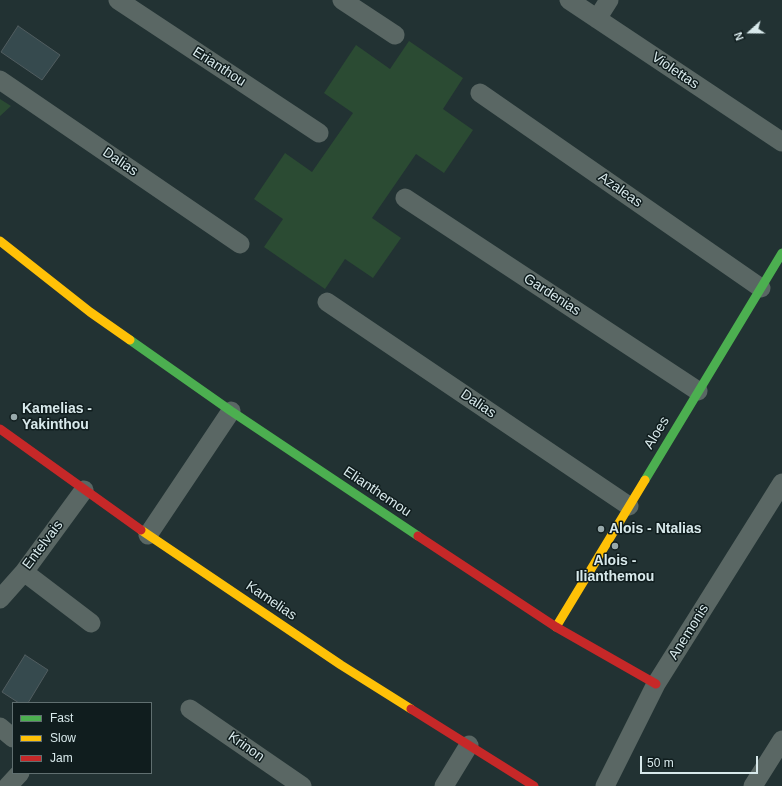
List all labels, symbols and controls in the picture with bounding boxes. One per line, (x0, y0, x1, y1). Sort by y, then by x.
north arrow (730, 12, 770, 52)
text: N (732, 30, 746, 42)
street label: Erianthou (189, 44, 249, 90)
street label: Violettas (648, 49, 702, 93)
street label: Dalias (99, 144, 141, 180)
street label: Azaleas (595, 169, 645, 211)
street label: Gardenias (520, 270, 584, 320)
street label: Dalias (457, 386, 499, 422)
place label: Kamelias - Yakinthou (22, 401, 92, 434)
marker: Kamelias - Yakinthou (9, 412, 19, 422)
street label: Aloes (641, 414, 673, 452)
street label: Elianthemou (340, 463, 414, 521)
street label: Entelvais (19, 517, 67, 573)
place label: Alois - Ntalias (609, 521, 702, 537)
marker: Alois - Ntalias (596, 524, 606, 534)
marker: Alois - Ilianthemou (610, 541, 620, 551)
place label: Alois - Ilianthemou (576, 553, 654, 586)
street label: Kamelias (242, 578, 300, 624)
street label: Anemonis (665, 601, 713, 663)
legend (12, 702, 152, 774)
text: Fast (50, 711, 73, 725)
street label: Krinon (225, 729, 267, 765)
text: Slow (50, 731, 76, 745)
scale bar (642, 748, 760, 774)
text: Jam (50, 751, 73, 765)
text: 50 m (647, 756, 674, 770)

